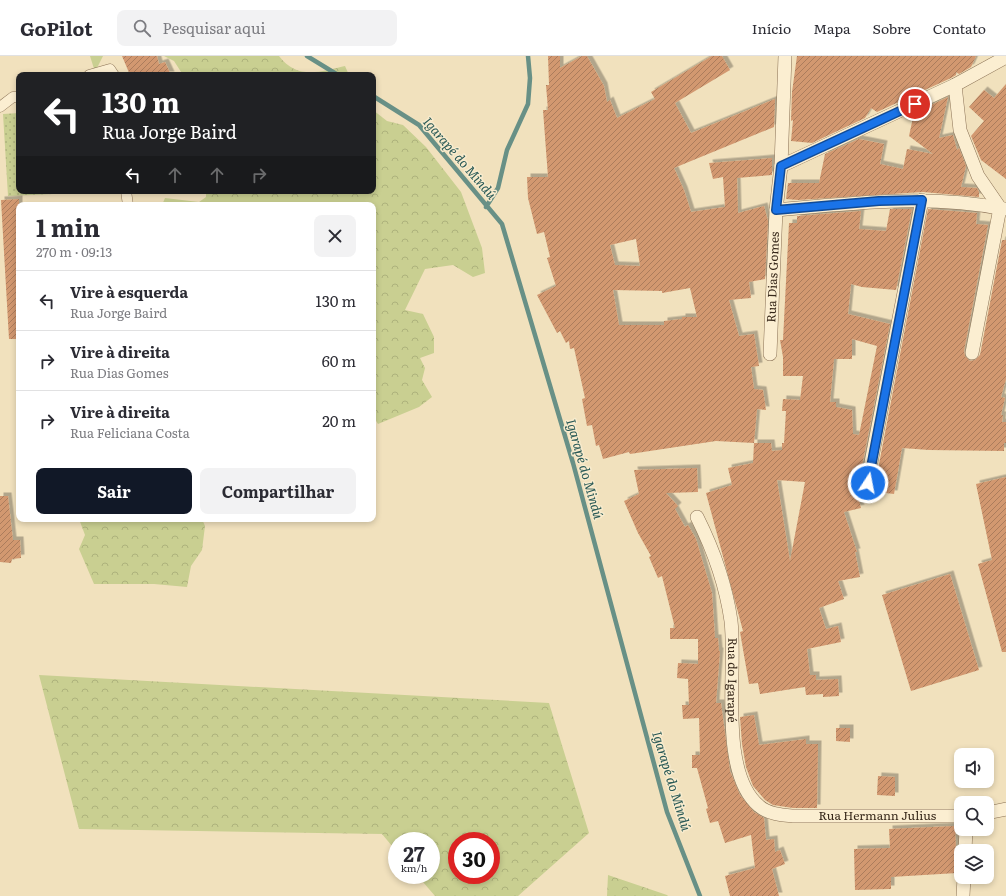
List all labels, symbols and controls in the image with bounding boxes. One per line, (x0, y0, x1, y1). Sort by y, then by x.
search box (117, 10, 397, 46)
text: GoPilot (20, 14, 93, 42)
text: Pesquisar aqui (163, 16, 265, 39)
icon: search (131, 17, 153, 39)
text: Início (752, 18, 791, 38)
text: Mapa (813, 18, 851, 38)
text: Sobre (873, 18, 911, 38)
text: Contato (933, 18, 986, 38)
text: 130 m (102, 80, 180, 122)
pin (898, 87, 932, 121)
icon: left (36, 88, 88, 140)
icon: arrive (904, 93, 926, 115)
water label: Igarapé do Mindú (419, 112, 502, 203)
text: Rua Jorge Baird (102, 118, 237, 145)
icon: left (122, 164, 144, 186)
icon: ahead (164, 164, 186, 186)
icon: ahead (206, 164, 228, 186)
icon: right (248, 164, 270, 186)
text: 1 min (36, 209, 100, 244)
button: close (314, 215, 356, 257)
street label: Rua Dias Gomes (761, 231, 783, 323)
text: 270 m · 09:13 (36, 242, 112, 261)
text: Vire à esquerda (70, 280, 188, 303)
text: 130 m (316, 289, 356, 312)
icon: left (36, 290, 58, 312)
text: Rua Jorge Baird (70, 303, 167, 322)
text: Vire à direita (70, 340, 170, 363)
text: 60 m (322, 349, 356, 372)
icon: right (36, 350, 58, 372)
text: Rua Dias Gomes (70, 363, 169, 382)
text: Vire à direita (70, 400, 170, 423)
text: 20 m (322, 409, 356, 432)
icon: right (36, 410, 58, 432)
water label: Igarapé do Mindú (562, 417, 609, 521)
text: Rua Feliciana Costa (70, 423, 190, 442)
position arrow (847, 462, 889, 504)
button: Sair (36, 468, 192, 514)
button: Compartilhar (200, 468, 356, 514)
street label: Rua do Igarapé (724, 637, 742, 723)
water label: Igarapé do Mindú (648, 729, 697, 833)
map controls (954, 748, 994, 884)
button: sound (954, 748, 994, 788)
button: search (954, 796, 994, 836)
street label: Rua Hermann Julius (819, 806, 937, 824)
speed limit sign: 30 (448, 832, 500, 884)
text: 27 (403, 838, 425, 868)
button: layers (954, 844, 994, 884)
text: km/h (401, 860, 427, 875)

